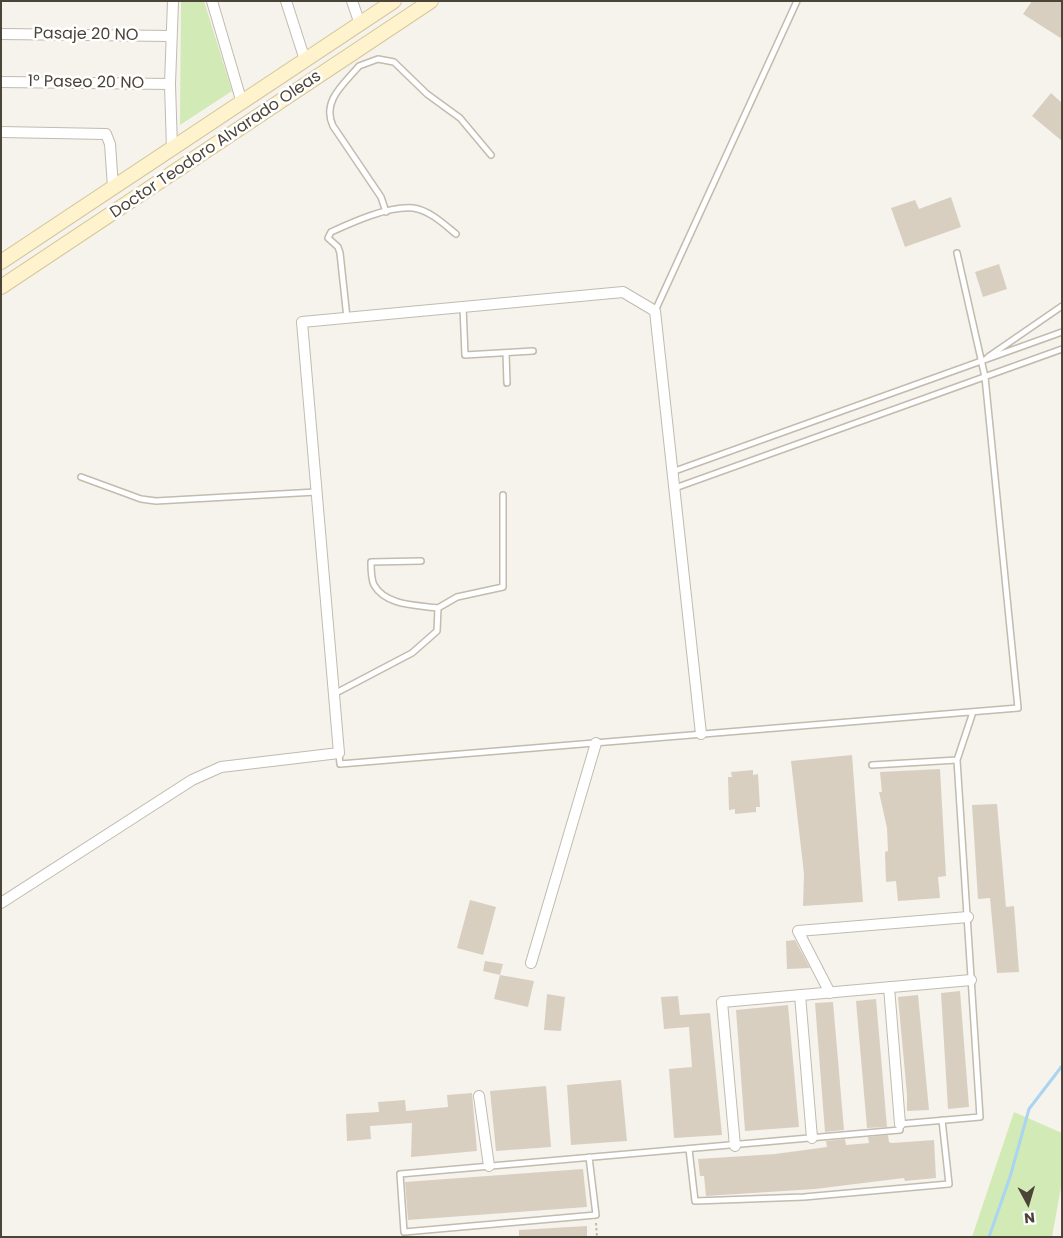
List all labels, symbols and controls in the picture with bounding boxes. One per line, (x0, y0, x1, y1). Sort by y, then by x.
street label: Pasaje 20 NO (33, 24, 139, 46)
street label: Doctor Teodoro Alvarado Oleas (107, 67, 325, 223)
street label: 1° Paseo 20 NO (28, 72, 144, 94)
north arrow (1003, 1178, 1053, 1228)
text: N (1023, 1207, 1036, 1228)

